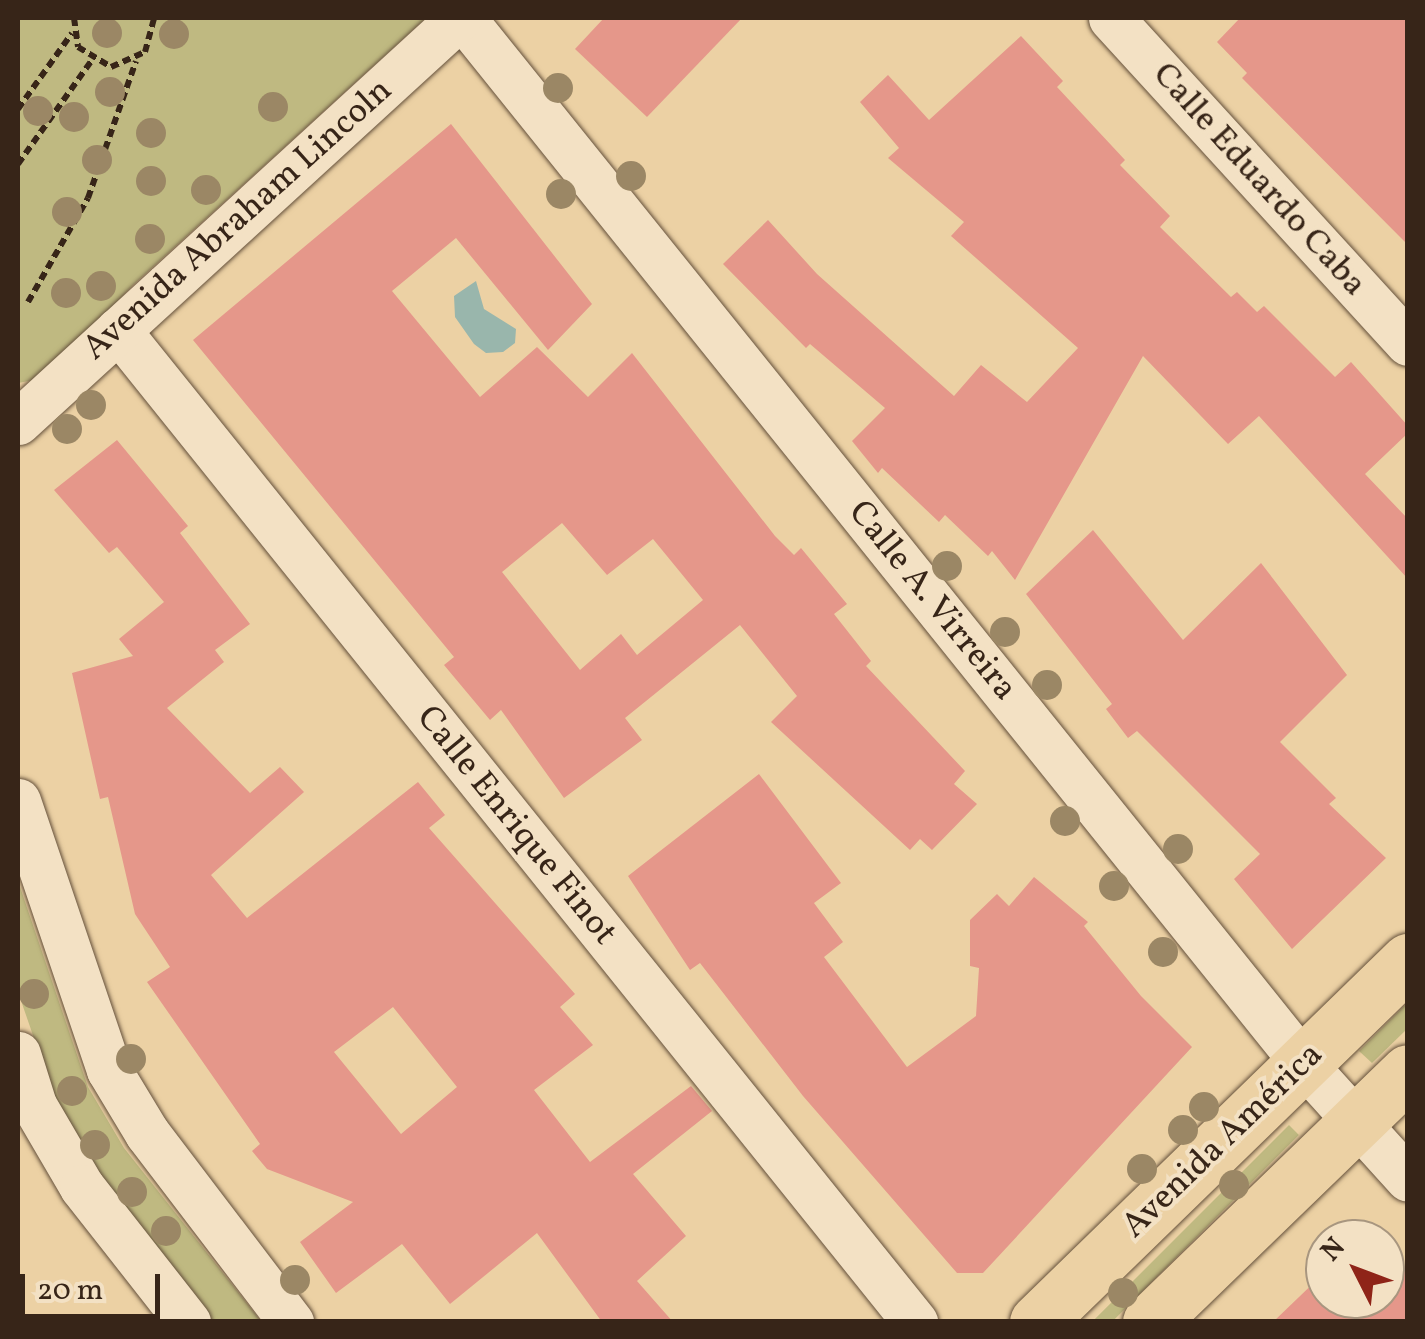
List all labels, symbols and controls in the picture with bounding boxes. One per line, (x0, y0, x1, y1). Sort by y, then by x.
street label: Calle Eduardo Caba (1143, 55, 1375, 305)
street label: Avenida Abraham Lincoln (75, 70, 401, 370)
street label: Calle A. Virreira (838, 492, 1026, 710)
street label: Calle Enrique Finot (407, 698, 625, 954)
street label: Avenida América (1114, 1034, 1332, 1248)
north arrow (1305, 1219, 1405, 1319)
text: N (1313, 1229, 1355, 1271)
scale bar (25, 1254, 165, 1316)
text: 20 m (37, 1270, 103, 1312)

